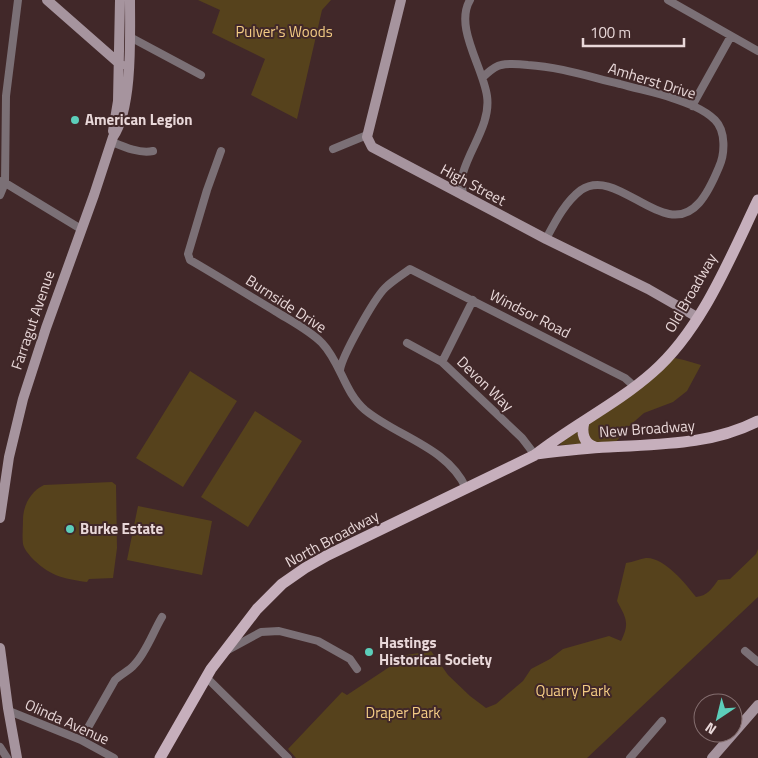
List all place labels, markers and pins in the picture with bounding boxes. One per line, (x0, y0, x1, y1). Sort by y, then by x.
place label: American Legion (85, 108, 193, 131)
marker: American Legion (69, 114, 81, 126)
place label: Burke Estate (80, 517, 164, 540)
marker: Burke Estate (64, 523, 76, 535)
place label: Hastings Historical Society (379, 631, 493, 671)
marker: Hastings Historical Society (363, 646, 375, 658)

